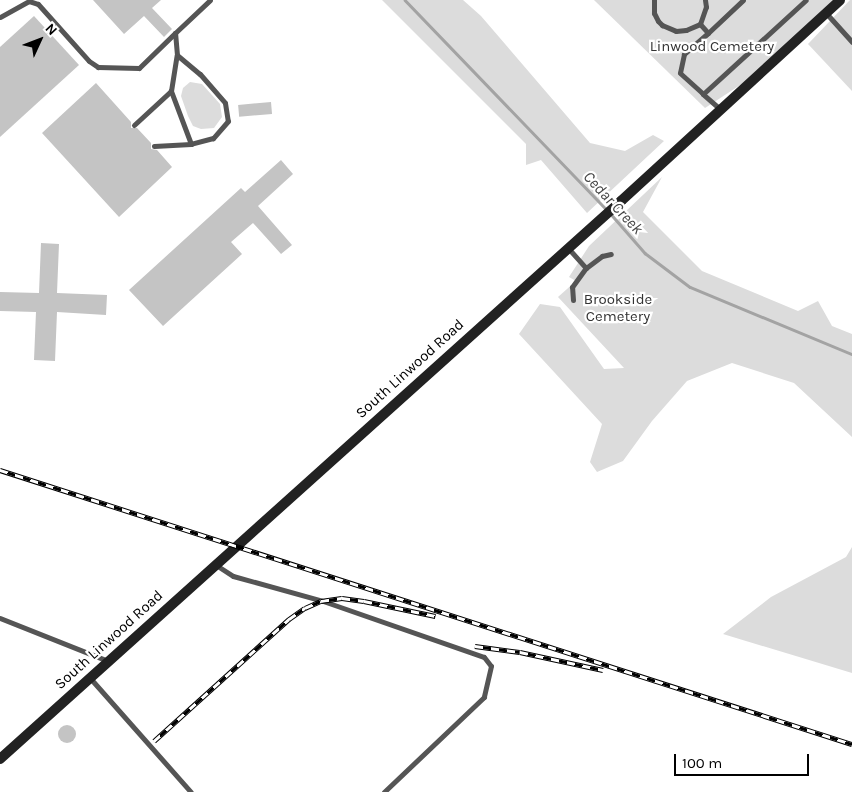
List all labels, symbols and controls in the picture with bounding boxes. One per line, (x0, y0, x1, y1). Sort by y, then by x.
north arrow (15, 15, 65, 65)
text: N (42, 20, 61, 39)
park label: Linwood Cemetery (650, 38, 774, 56)
water label: Cedar Creek (579, 168, 647, 238)
park label: Brookside Cemetery (584, 290, 652, 325)
street label: South Linwood Road (352, 316, 468, 422)
street label: South Linwood Road (51, 587, 167, 693)
scale bar (677, 744, 812, 776)
text: 100 m (682, 754, 722, 772)

